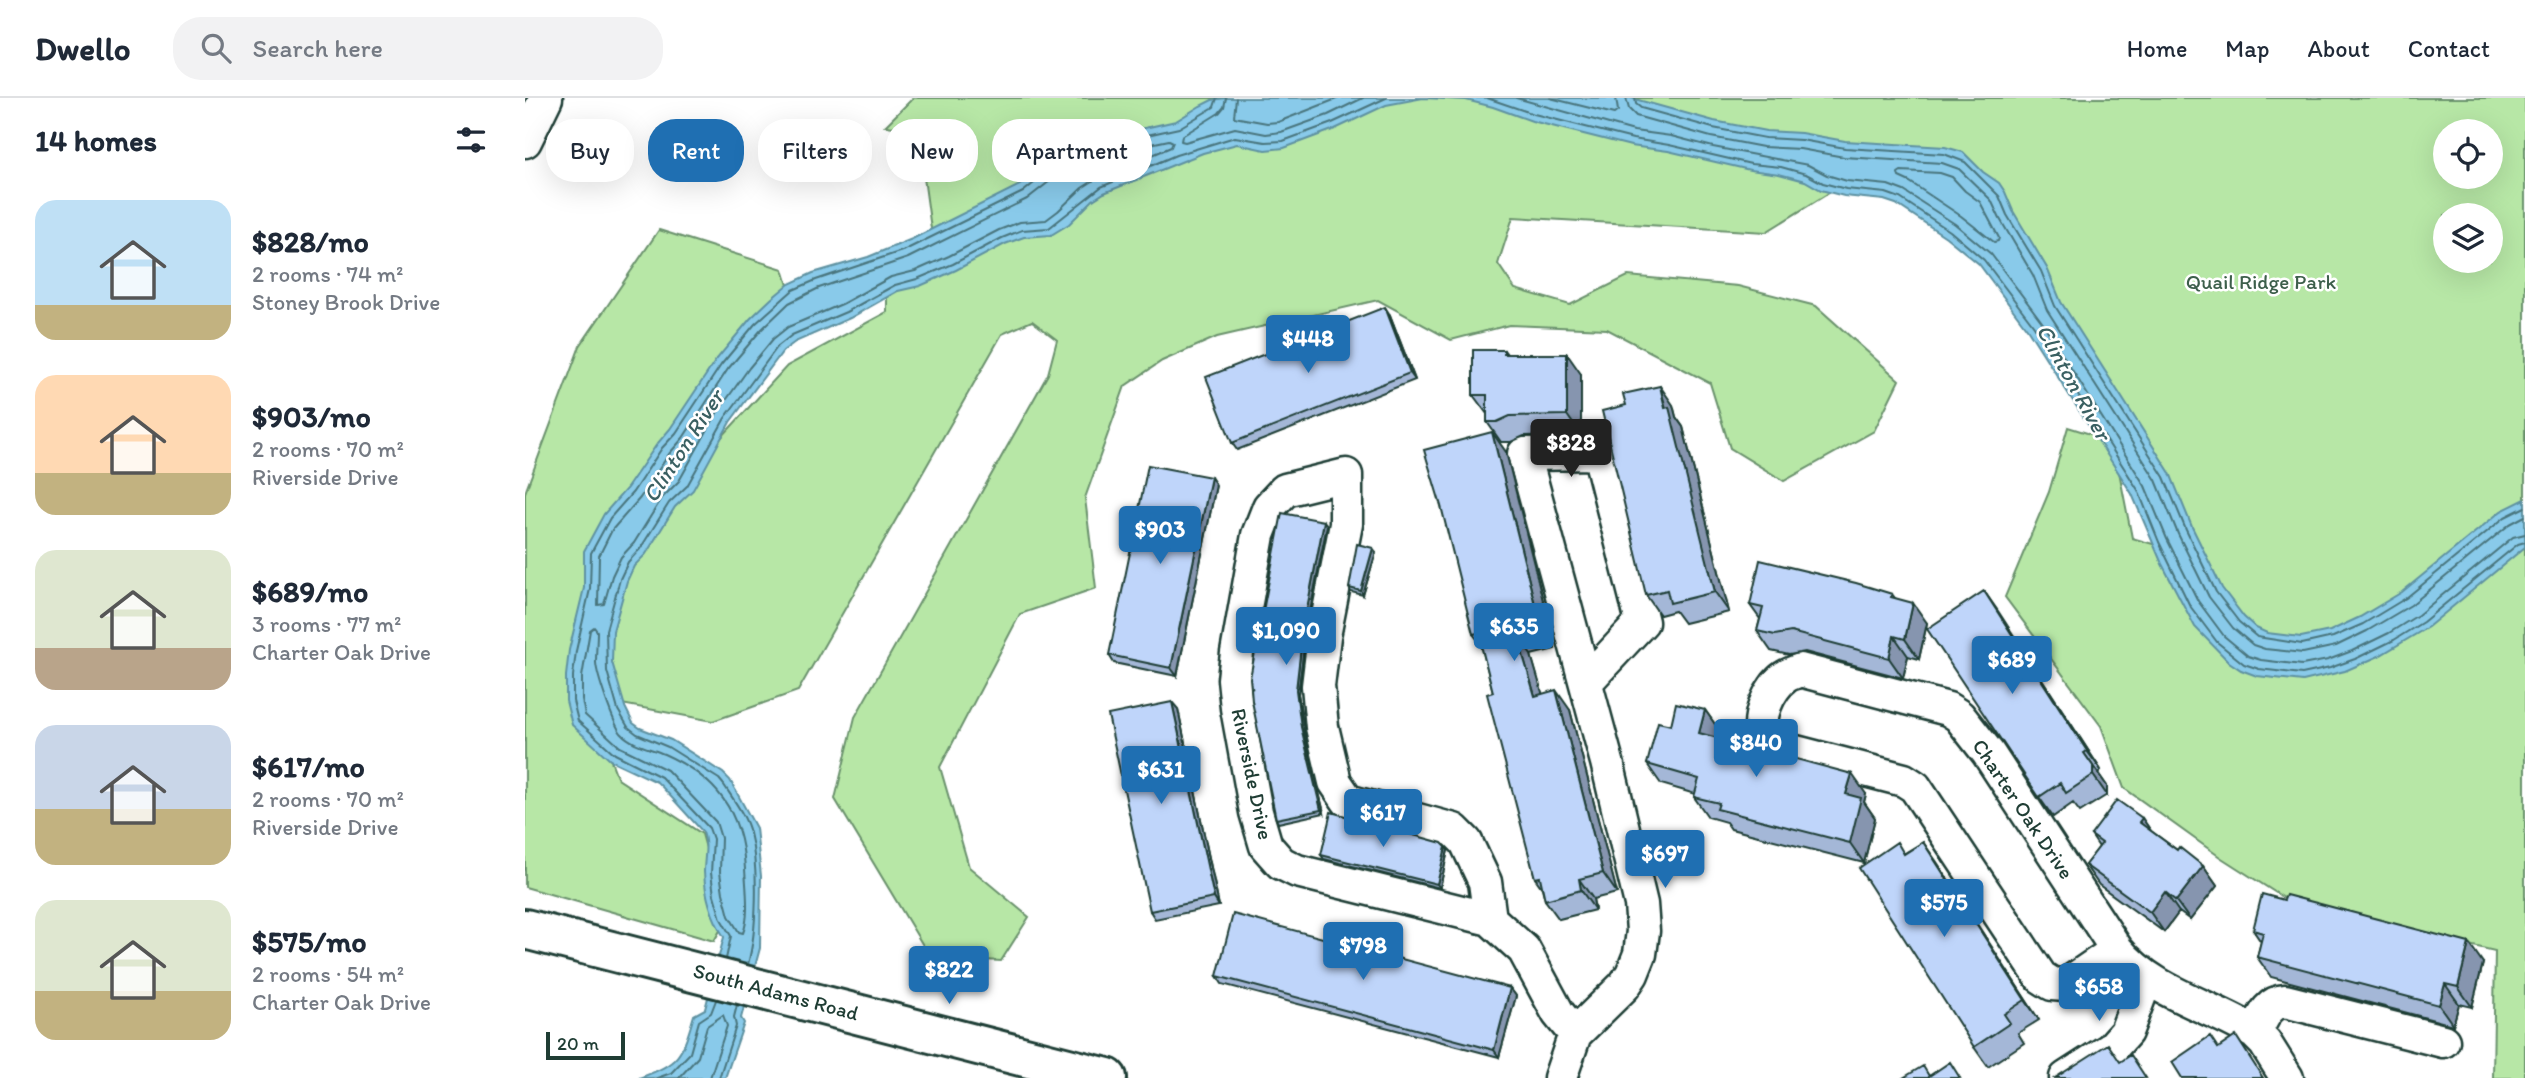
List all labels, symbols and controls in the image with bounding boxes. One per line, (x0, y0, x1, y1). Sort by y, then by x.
search box (173, 17, 663, 80)
text: Dwello (35, 29, 131, 68)
icon: search (197, 29, 235, 67)
text: Search here (253, 32, 383, 64)
text: Home (2127, 34, 2187, 63)
text: Map (2225, 34, 2269, 63)
text: About (2307, 34, 2370, 63)
text: Contact (2408, 34, 2490, 63)
chip: Buy (546, 119, 634, 182)
chip: Rent (648, 119, 744, 182)
chip: Filters (758, 119, 872, 182)
chip: New (886, 119, 978, 182)
chip: Apartment (992, 119, 1152, 182)
map controls (2433, 119, 2503, 273)
button: locate (2433, 119, 2503, 189)
icon: filters (452, 121, 490, 159)
text: 14 homes (35, 122, 157, 159)
button: layers (2433, 203, 2503, 273)
text: $828/mo (252, 223, 369, 260)
icon: home (91, 228, 175, 312)
text: 2 rooms · 74 m² (252, 260, 404, 288)
park label: Quail Ridge Park (2186, 269, 2337, 294)
text: Stoney Brook Drive (252, 288, 440, 316)
pin: $448 (1267, 316, 1349, 375)
water label: Clinton River (2031, 319, 2119, 447)
text: $448 (1282, 324, 1334, 352)
water label: Clinton River (636, 382, 731, 507)
text: $903/mo (252, 398, 371, 435)
icon: home (91, 403, 175, 487)
pin: $828 (1530, 420, 1612, 479)
text: $828 (1547, 428, 1595, 456)
text: 2 rooms · 70 m² (252, 435, 404, 463)
text: Riverside Drive (252, 463, 398, 491)
pin: $903 (1119, 506, 1201, 566)
text: $903 (1135, 515, 1185, 543)
text: $689/mo (252, 573, 368, 610)
icon: home (91, 578, 175, 662)
pin: $635 (1473, 603, 1555, 663)
pin: $1,090 (1229, 608, 1343, 667)
text: 3 rooms · 77 m² (252, 610, 402, 638)
text: $635 (1490, 612, 1538, 640)
text: $1,090 (1252, 616, 1320, 644)
pin: $689 (1971, 636, 2053, 696)
text: Charter Oak Drive (252, 638, 431, 666)
text: $689 (1988, 645, 2036, 673)
street label: Riverside Drive (1226, 706, 1279, 842)
pin: $840 (1715, 720, 1797, 779)
text: $840 (1730, 728, 1782, 756)
street label: Charter Oak Drive (1967, 734, 2079, 883)
pin: $631 (1120, 746, 1202, 806)
text: $617/mo (252, 748, 365, 785)
icon: home (91, 753, 175, 837)
text: $631 (1137, 755, 1185, 783)
text: 2 rooms · 70 m² (252, 785, 404, 813)
pin: $617 (1342, 790, 1424, 849)
text: $617 (1360, 798, 1406, 826)
text: Riverside Drive (252, 813, 398, 841)
pin: $697 (1624, 830, 1706, 890)
text: $697 (1641, 839, 1689, 867)
pin: $575 (1903, 880, 1985, 939)
text: $575 (1920, 888, 1968, 916)
pin: $798 (1322, 922, 1404, 982)
text: $575/mo (252, 923, 367, 960)
icon: home (91, 928, 175, 1012)
text: $798 (1339, 931, 1387, 959)
pin: $822 (908, 946, 990, 1006)
text: $822 (925, 955, 973, 983)
street label: South Adams Road (691, 957, 862, 1026)
text: 2 rooms · 54 m² (252, 960, 404, 988)
pin: $658 (2058, 964, 2140, 1023)
text: $658 (2075, 972, 2123, 1000)
text: Charter Oak Drive (252, 988, 431, 1016)
scale bar (546, 1029, 625, 1061)
text: 20 m (557, 1032, 599, 1055)

